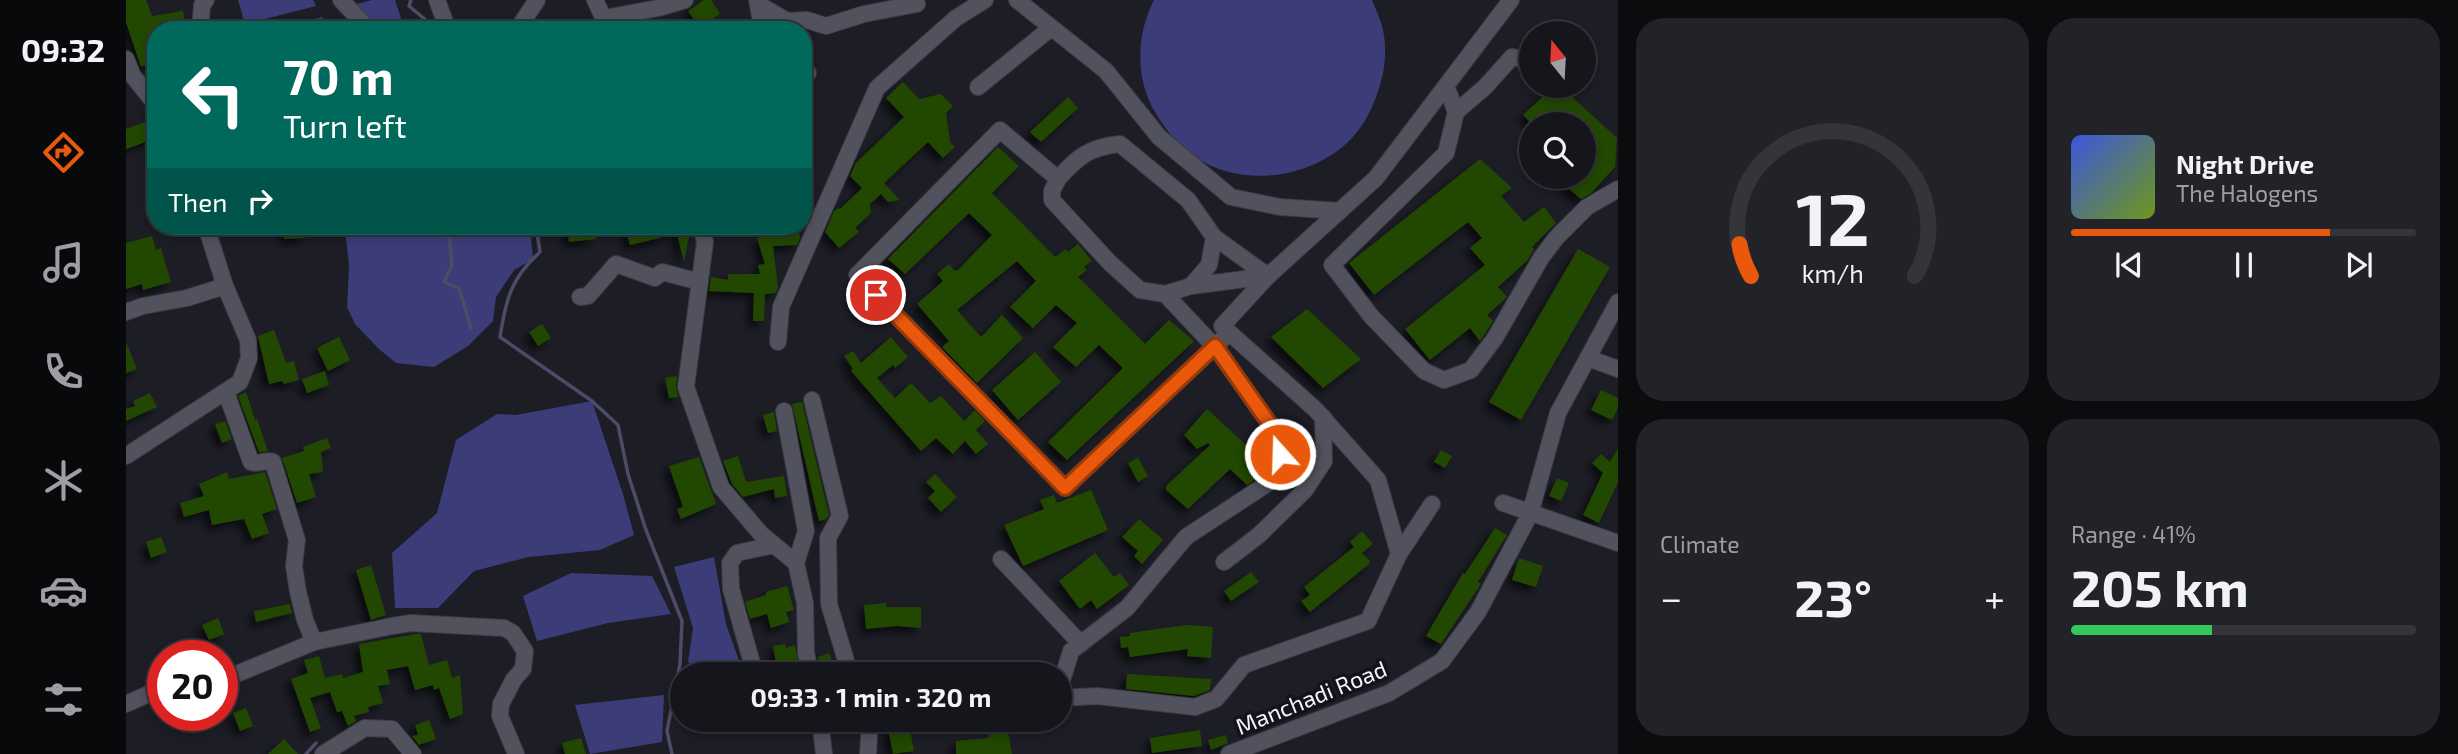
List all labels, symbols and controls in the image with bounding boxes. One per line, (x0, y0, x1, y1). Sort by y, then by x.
north arrow (1519, 21, 1596, 98)
map controls (1519, 21, 1596, 189)
text: 09:32 (21, 30, 105, 68)
text: 70 m (283, 46, 394, 105)
icon: left (168, 49, 259, 140)
text: Turn left (283, 106, 407, 144)
button: search (1519, 112, 1596, 189)
icon: directions (39, 128, 88, 177)
text: Night Drive (2176, 148, 2314, 179)
text: 12 (1796, 173, 1869, 261)
text: The Halogens (2176, 179, 2318, 207)
icon: right (241, 182, 279, 220)
text: Then (168, 186, 227, 217)
icon: music (39, 238, 88, 287)
icon: previous (2110, 246, 2148, 284)
icon: pause (2225, 246, 2263, 284)
icon: next (2340, 246, 2378, 284)
text: km/h (1801, 258, 1864, 288)
pin (846, 265, 906, 325)
icon: arrive (857, 276, 895, 314)
icon: phone (39, 347, 88, 396)
position arrow (1243, 417, 1317, 491)
icon: climate (39, 456, 88, 505)
text: Range · 41% (2071, 520, 2196, 548)
text: Climate (1660, 530, 1740, 558)
text: 205 km (2071, 555, 2249, 617)
text: 23° (1794, 565, 1872, 627)
icon: car (39, 566, 88, 615)
text: − (1660, 574, 1682, 620)
text: + (1984, 574, 2005, 620)
speed limit sign: 20 (147, 640, 238, 731)
street label: Manchadi Road (1231, 654, 1391, 740)
icon: filters (39, 675, 88, 724)
text: 09:33 · 1 min · 320 m (751, 681, 991, 712)

